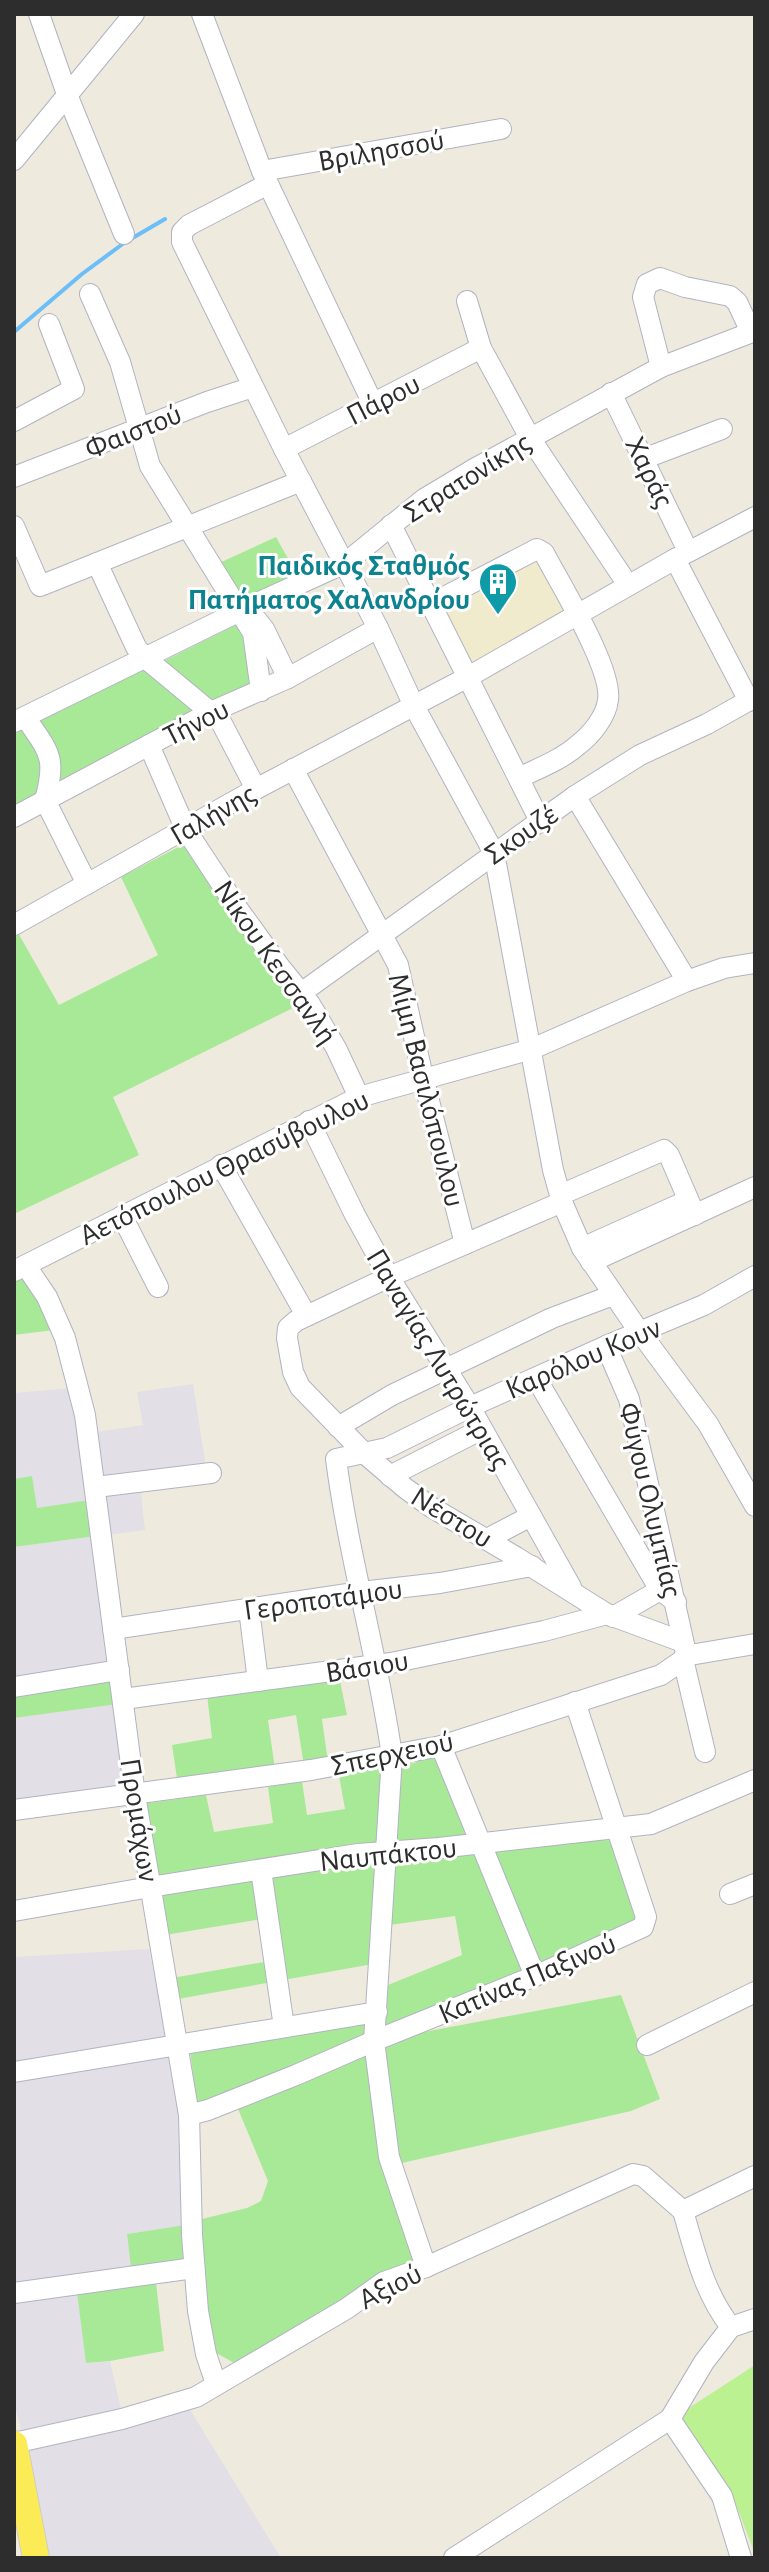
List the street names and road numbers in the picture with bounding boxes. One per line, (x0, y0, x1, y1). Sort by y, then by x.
street label: Βριλησσού (316, 125, 447, 177)
street label: Πάρου (342, 369, 425, 431)
street label: Φαιστού (81, 399, 186, 465)
street label: Στρατονίκης (399, 427, 536, 529)
street label: Χαράς (619, 432, 679, 513)
street label: Τήνου (159, 694, 234, 752)
street label: Γαλήνης (166, 779, 261, 851)
street label: Σκουζέ (479, 799, 564, 871)
street label: Νίκου Κεσσανλή (208, 875, 343, 1050)
street label: Μίμη Βασιλόπουλου (383, 970, 470, 1210)
street label: Αετόπουλου Θρασύβουλου (75, 1085, 374, 1251)
street label: Παναγίας Λυτρώτριας (360, 1244, 516, 1475)
street label: Καρόλου Κουν (501, 1313, 666, 1405)
street label: Φύγου Ολυμπίας (613, 1400, 687, 1601)
street label: Νέστου (406, 1481, 497, 1554)
street label: Γεροποτάμου (242, 1574, 404, 1626)
street label: Βάσιου (323, 1646, 411, 1688)
street label: Σπερχειού (328, 1726, 456, 1782)
street label: Προμάχων (114, 1756, 164, 1884)
street label: Ναυπάκτου (318, 1833, 458, 1877)
street label: Κατίνας Παξινού (434, 1928, 620, 2030)
street label: Αξιού (354, 2258, 427, 2315)

